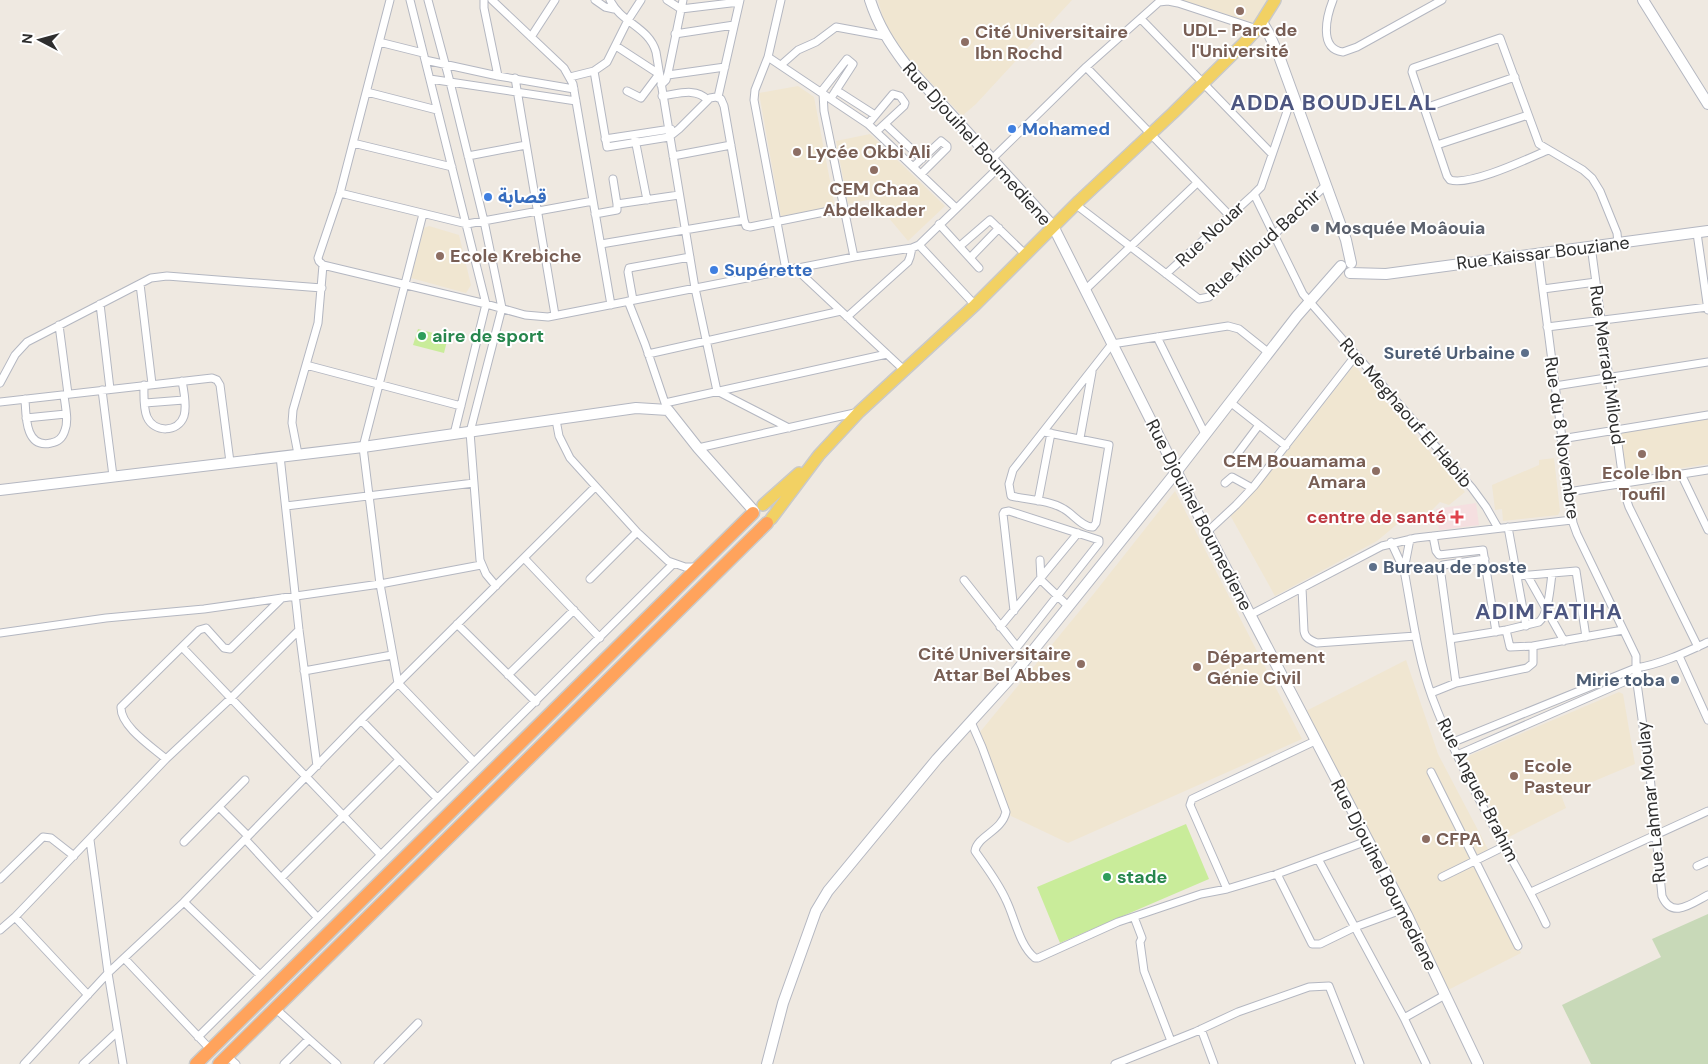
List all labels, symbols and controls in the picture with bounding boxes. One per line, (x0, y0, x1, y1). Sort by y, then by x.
marker: UDL- Parc de l'Université (1234, 5, 1246, 17)
north arrow (15, 15, 65, 65)
place label: UDL- Parc de l'Université (1183, 18, 1297, 63)
place label: Cité Universitaire Ibn Rochd (975, 20, 1128, 65)
text: N (18, 33, 37, 45)
marker: Cité Universitaire Ibn Rochd (959, 36, 971, 48)
street label: Rue Djouihel Boumediene (897, 57, 1057, 231)
district label: ADDA BOUDJELAL (1230, 88, 1438, 117)
place label: Mohamed (1022, 117, 1110, 141)
marker: Mohamed (1006, 123, 1018, 135)
place label: Lycée Okbi Ali (807, 140, 931, 164)
marker: Lycée Okbi Ali (791, 146, 803, 158)
marker: CEM Chaa Abdelkader (868, 164, 880, 176)
place label: CEM Chaa Abdelkader (823, 177, 925, 222)
street label: Rue Miloud Bachir (1200, 183, 1326, 303)
place label: قصابة (498, 185, 547, 209)
marker: قصابة (482, 191, 494, 203)
street label: Rue Nouar (1170, 196, 1250, 272)
place label: Mosquée Moâouia (1325, 216, 1485, 240)
marker: Mosquée Moâouia (1309, 222, 1321, 234)
street label: Rue Kaissar Bouziane (1455, 230, 1631, 276)
place label: Ecole Krebiche (450, 244, 582, 268)
marker: Ecole Krebiche (434, 250, 446, 262)
place label: Supérette (724, 258, 813, 282)
marker: Supérette (708, 264, 720, 276)
street label: Rue Merradi Miloud (1584, 284, 1630, 446)
place label: aire de sport (432, 324, 544, 348)
marker: aire de sport (416, 330, 428, 342)
street label: Rue Meghaouf El Habib (1334, 333, 1478, 493)
place label: Sureté Urbaine (1384, 341, 1515, 365)
marker: Sureté Urbaine (1519, 347, 1531, 359)
street label: Rue du 8 Novembre (1539, 355, 1585, 521)
street label: Rue Djouihel Boumediene (1140, 415, 1258, 615)
marker: Ecole Ibn Toufil (1636, 448, 1648, 460)
place label: CEM Bouamama Amara (1223, 449, 1366, 494)
place label: Ecole Ibn Toufil (1602, 461, 1682, 506)
marker: CEM Bouamama Amara (1370, 465, 1382, 477)
place label: centre de santé (1307, 505, 1446, 529)
marker: centre de santé (1450, 510, 1464, 524)
place label: Bureau de poste (1383, 555, 1527, 579)
marker: Bureau de poste (1367, 561, 1379, 573)
district label: ADIM FATIHA (1475, 597, 1623, 626)
place label: Cité Universitaire Attar Bel Abbes (918, 642, 1071, 687)
place label: Département Génie Civil (1207, 645, 1325, 690)
marker: Cité Universitaire Attar Bel Abbes (1075, 658, 1087, 670)
marker: Département Génie Civil (1191, 661, 1203, 673)
place label: Mirie toba (1576, 668, 1665, 692)
marker: Mirie toba (1669, 674, 1681, 686)
street label: Rue Anguet Brahim (1431, 714, 1525, 866)
street label: Rue Lahmar Moulay (1631, 720, 1671, 884)
place label: Ecole Pasteur (1524, 754, 1591, 799)
marker: Ecole Pasteur (1508, 770, 1520, 782)
street label: Rue Djouihel Boumediene (1325, 775, 1443, 975)
place label: CFPA (1436, 827, 1482, 851)
marker: CFPA (1420, 833, 1432, 845)
place label: stade (1117, 865, 1167, 889)
marker: stade (1101, 871, 1113, 883)

